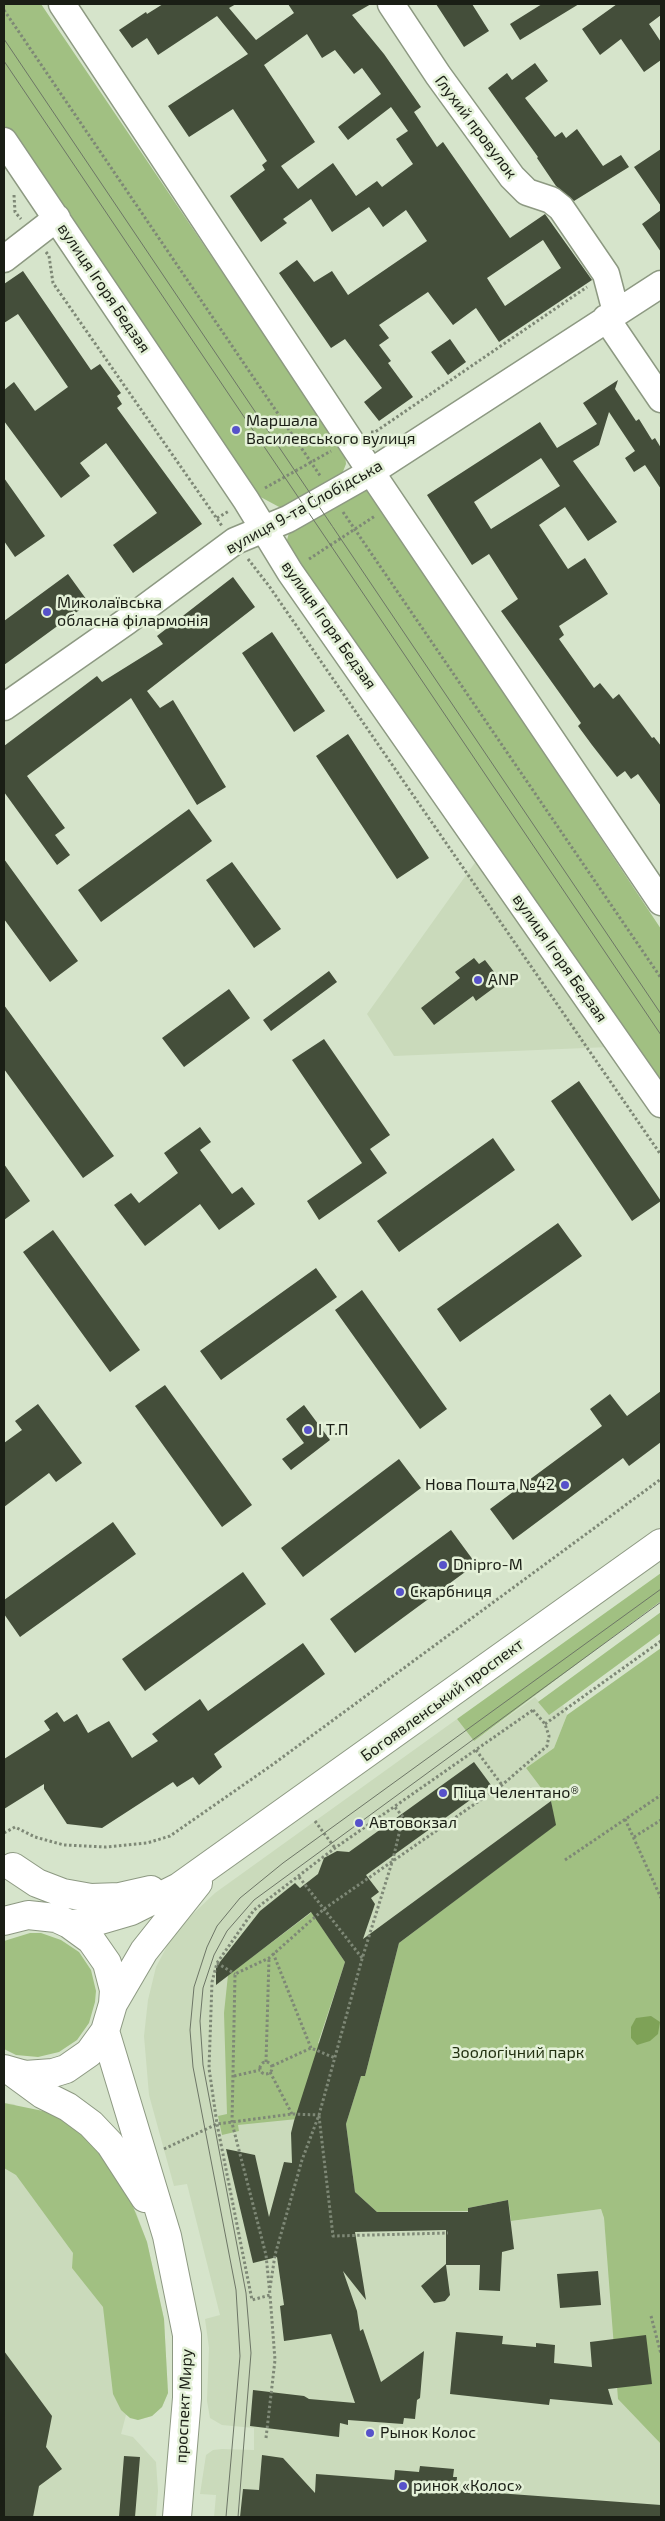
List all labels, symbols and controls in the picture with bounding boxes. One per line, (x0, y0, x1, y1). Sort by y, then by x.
street label: Глухий провулок (431, 71, 521, 183)
street label: вулиця Ігоря Бедзая (54, 220, 154, 356)
place label: Маршала Василевського вулиця (246, 411, 416, 449)
marker: Маршала Василевського вулиця (230, 424, 242, 436)
street label: вулиця 9-та Слобідська (222, 456, 386, 558)
street label: вулиця Ігоря Бедзая (278, 557, 380, 693)
place label: Миколаївська обласна філармонія (57, 593, 208, 631)
marker: Миколаївська обласна філармонія (41, 606, 53, 618)
street label: вулиця Ігоря Бедзая (509, 890, 611, 1026)
place label: ANP (488, 970, 519, 990)
marker: ANP (472, 974, 484, 986)
place label: І Т.П (318, 1420, 349, 1440)
marker: І Т.П (302, 1424, 314, 1436)
place label: Нова Пошта №42 (425, 1475, 555, 1495)
marker: Нова Пошта №42 (559, 1479, 571, 1491)
place label: Dnipro-M (453, 1555, 523, 1575)
marker: Dnipro-M (437, 1559, 449, 1571)
place label: Скарбниця (410, 1582, 492, 1602)
marker: Скарбниця (394, 1586, 406, 1598)
street label: Богоявленський проспект (357, 1634, 527, 1766)
place label: Піца Челентано® (453, 1783, 579, 1803)
marker: Піца Челентано® (437, 1787, 449, 1799)
place label: Автовокзал (369, 1813, 457, 1833)
marker: Автовокзал (353, 1817, 365, 1829)
park label: Зоологічний парк (452, 2043, 584, 2063)
street label: проспект Миру (171, 2348, 197, 2464)
place label: Рынок Колос (380, 2423, 476, 2443)
marker: Рынок Колос (364, 2427, 376, 2439)
place label: ринок «Колос» (413, 2476, 522, 2496)
marker: ринок «Колос» (397, 2480, 409, 2492)

